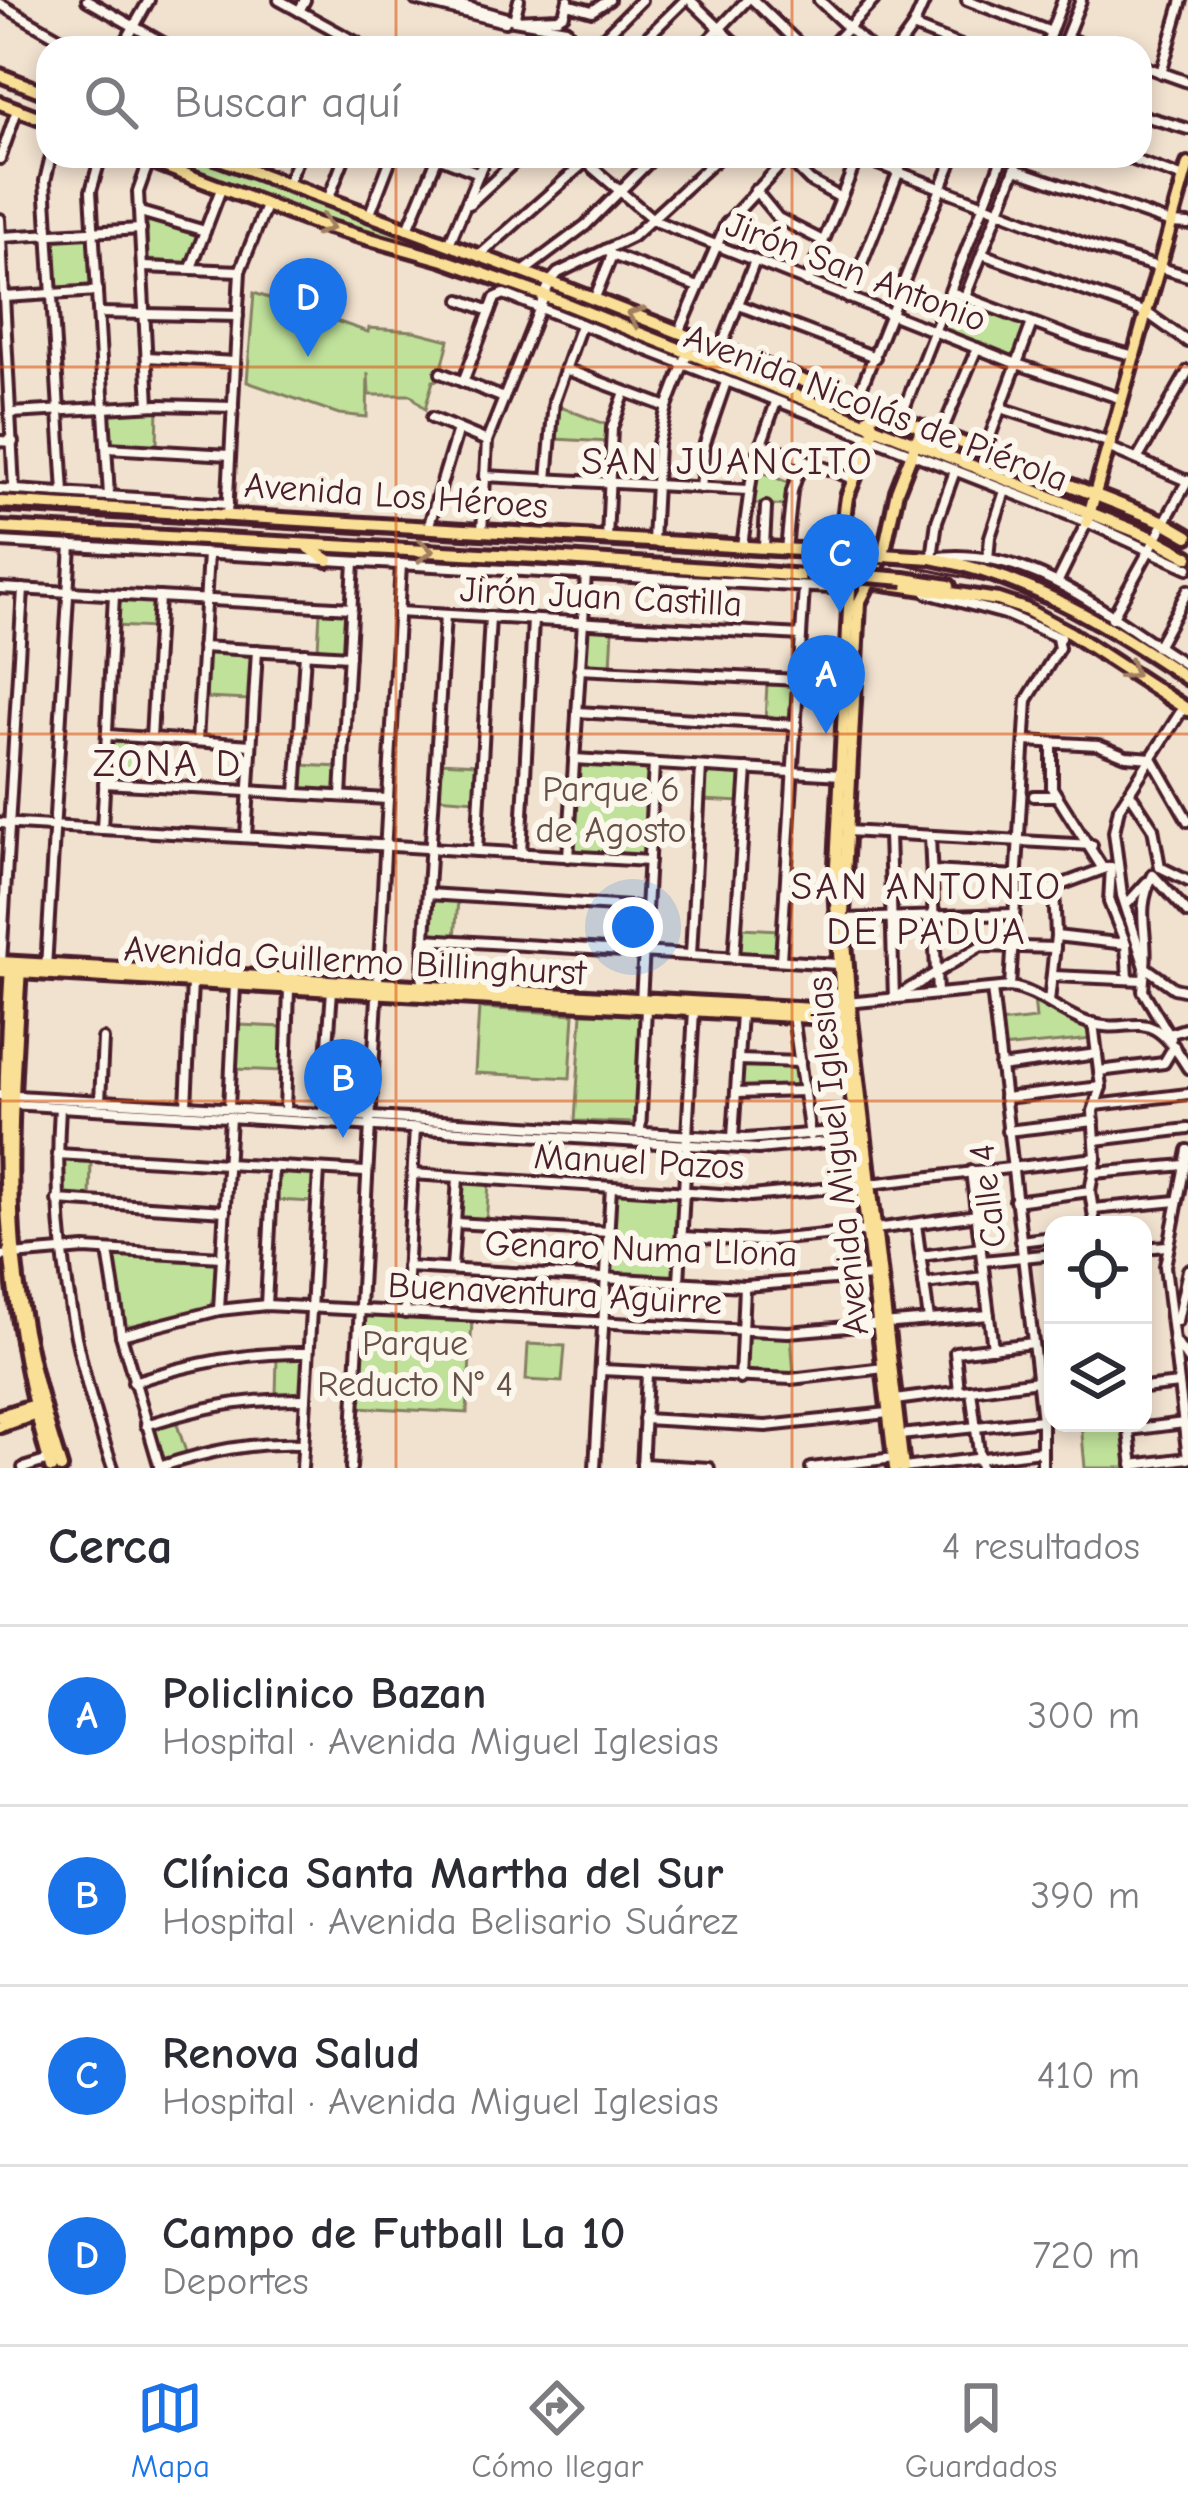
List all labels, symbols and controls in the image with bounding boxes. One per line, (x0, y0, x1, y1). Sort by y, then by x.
search box (36, 36, 1152, 168)
icon: search (78, 69, 144, 135)
text: Buscar aquí (174, 76, 401, 128)
street label: Jirón San Antonio (720, 204, 992, 340)
one-way arrow (314, 212, 335, 237)
pin: D (269, 258, 347, 357)
one-way arrow (626, 306, 647, 330)
street label: Avenida Nicolás de Piérola (678, 316, 1074, 500)
district label: SAN JUANCITO (581, 439, 875, 484)
street label: Avenida Los Héroes (243, 465, 549, 527)
pin: C (801, 514, 879, 613)
one-way arrow (416, 538, 435, 564)
street label: Jirón Juan Castilla (459, 569, 743, 625)
pin: A (787, 635, 865, 734)
one-way arrow (1116, 656, 1138, 678)
district label: ZONA D (93, 741, 243, 786)
park label: Parque 6 de Agosto (535, 769, 687, 851)
district label: SAN ANTONIO DE PADUA (791, 864, 1063, 954)
your location (603, 897, 663, 957)
street label: Avenida Guillermo Billinghurst (123, 928, 589, 994)
street label: Avenida Miguel Iglesias (799, 975, 877, 1337)
pin: B (304, 1039, 382, 1138)
street label: Manuel Pazos (533, 1136, 745, 1188)
street label: Calle 4 (961, 1142, 1015, 1250)
map controls (1044, 1216, 1152, 1432)
button: locate (1044, 1216, 1152, 1324)
street label: Genaro Numa Llona (484, 1223, 798, 1275)
street label: Buenaventura Aguirre (387, 1265, 723, 1323)
park label: Parque Reducto N° 4 (317, 1323, 513, 1405)
button: layers (1044, 1324, 1152, 1432)
text: Cerca (48, 1517, 173, 1576)
text: 4 resultados (942, 1524, 1140, 1569)
text: Policlinico Bazan (162, 1667, 486, 1719)
text: A (76, 1693, 98, 1738)
text: 300 m (1027, 1693, 1140, 1738)
text: Hospital · Avenida Miguel Iglesias (162, 1719, 719, 1764)
text: Clínica Santa Martha del Sur (162, 1847, 723, 1899)
text: B (75, 1873, 99, 1918)
text: 390 m (1031, 1873, 1140, 1918)
text: Hospital · Avenida Belisario Suárez (162, 1899, 738, 1944)
text: Renova Salud (162, 2027, 420, 2079)
text: C (75, 2053, 99, 2098)
text: 410 m (1037, 2053, 1140, 2098)
text: Hospital · Avenida Miguel Iglesias (162, 2079, 719, 2124)
text: Campo de Futball La 10 (162, 2207, 625, 2259)
text: D (75, 2233, 99, 2278)
text: 720 m (1032, 2233, 1140, 2278)
text: Deportes (162, 2259, 309, 2304)
tab: Mapa (131, 2375, 210, 2485)
tab: Cómo llegar (471, 2375, 643, 2485)
tab: Guardados (905, 2375, 1057, 2485)

